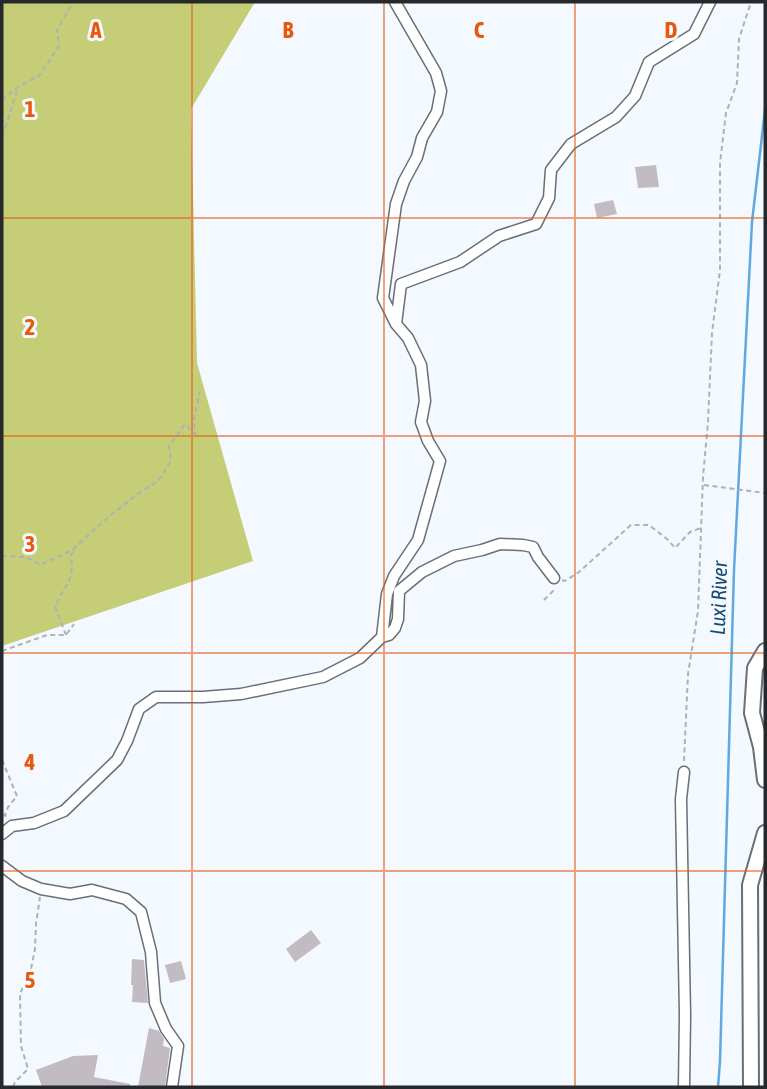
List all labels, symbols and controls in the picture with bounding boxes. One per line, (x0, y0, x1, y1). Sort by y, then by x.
text: A (89, 17, 102, 43)
text: B (283, 17, 294, 43)
text: C (474, 17, 485, 43)
text: D (665, 17, 678, 43)
text: 1 (25, 96, 36, 122)
text: 2 (25, 314, 35, 340)
text: 3 (25, 531, 35, 557)
water label: Luxi River (705, 560, 731, 635)
text: 4 (24, 749, 36, 775)
text: 5 (25, 967, 36, 993)

